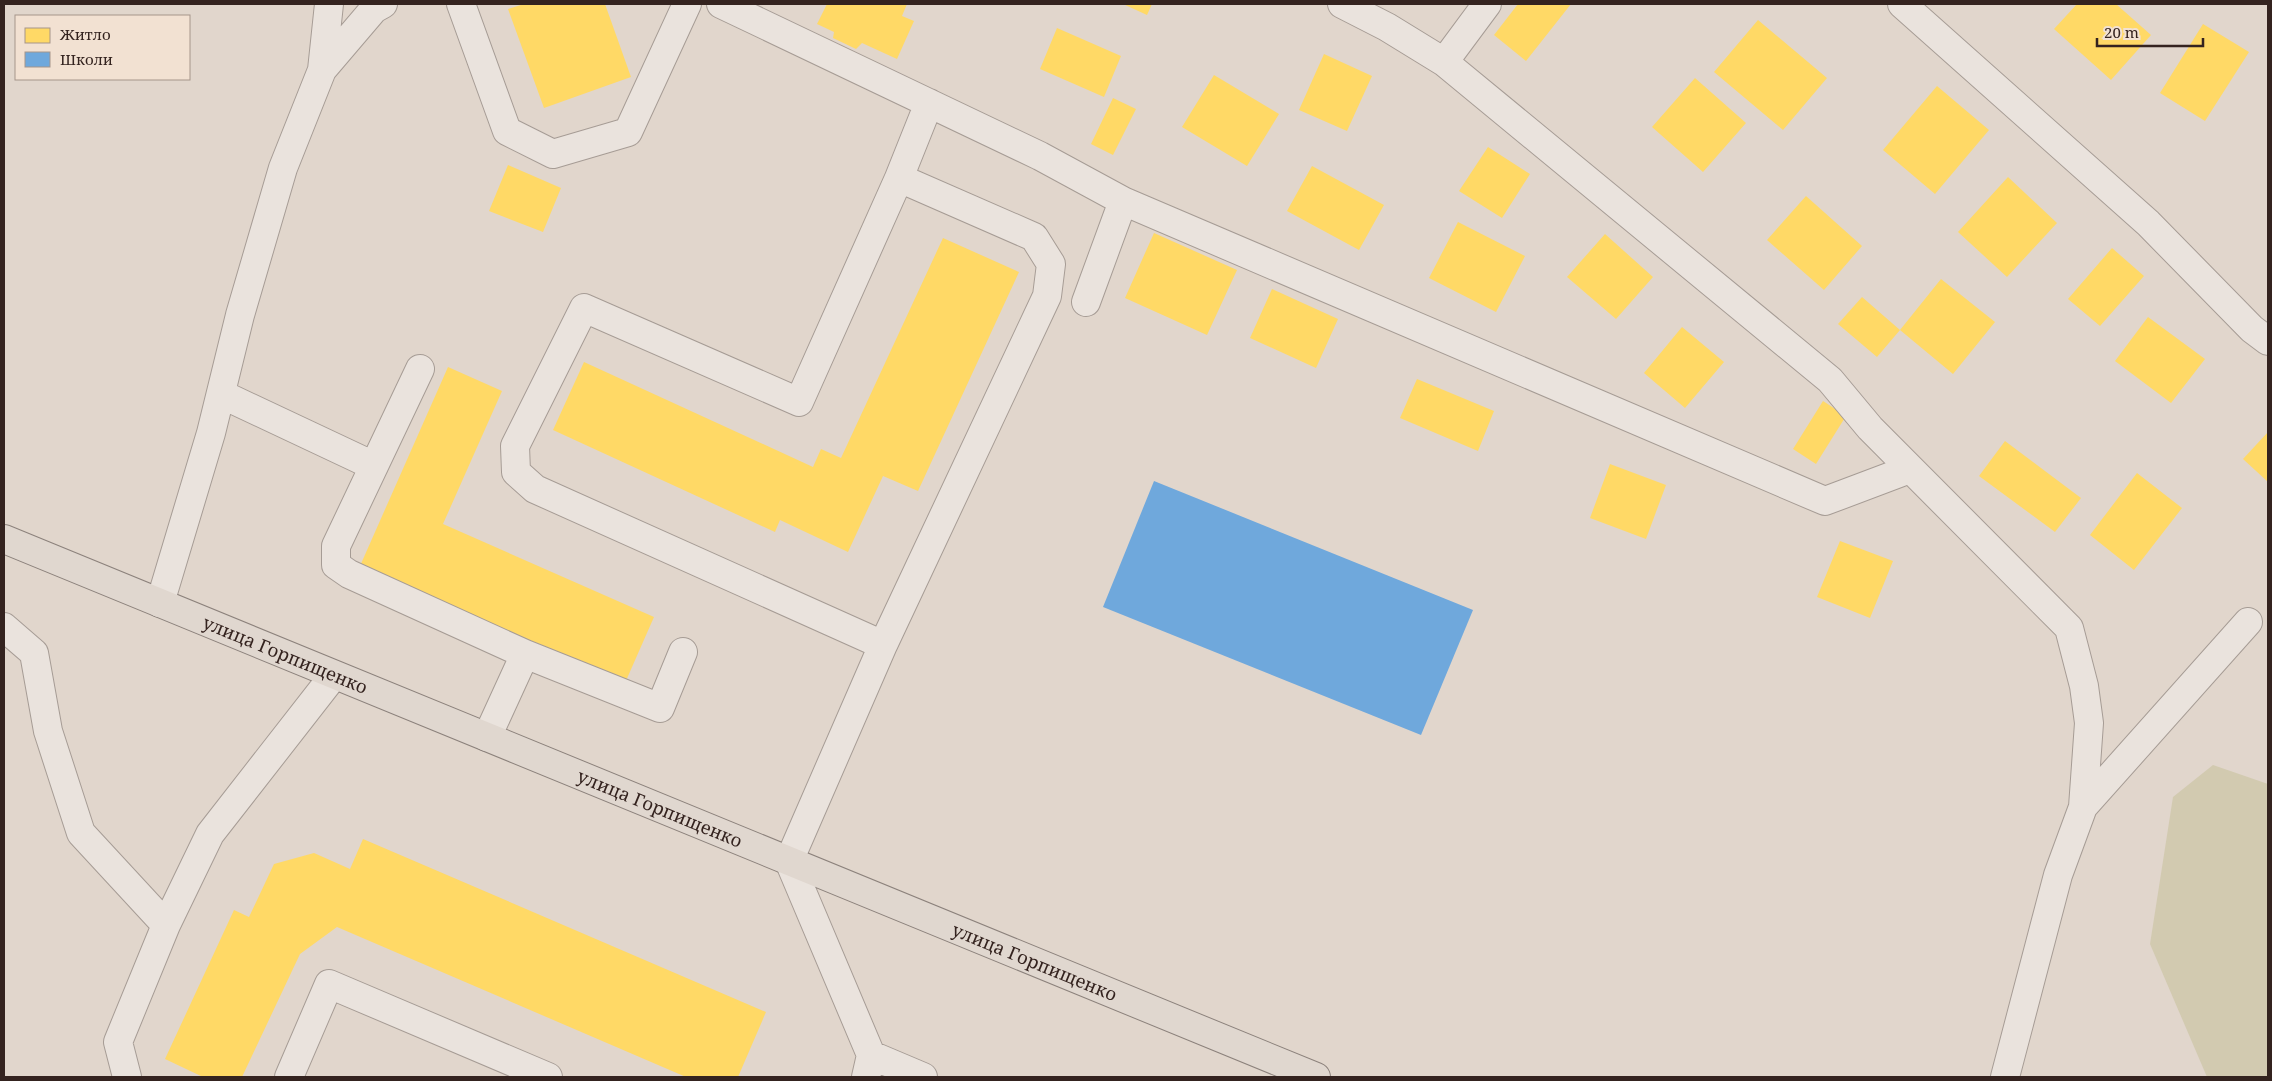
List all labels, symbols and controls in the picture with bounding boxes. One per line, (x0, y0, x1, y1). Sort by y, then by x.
legend (15, 15, 190, 80)
scale bar (2097, 15, 2203, 47)
text: 20 m (2104, 22, 2139, 42)
text: Житло (59, 24, 111, 44)
text: Школи (60, 49, 113, 69)
street label: улица Горпищенко (199, 610, 371, 699)
street label: улица Горпищенко (574, 763, 746, 853)
street label: улица Горпищенко (949, 917, 1121, 1006)

